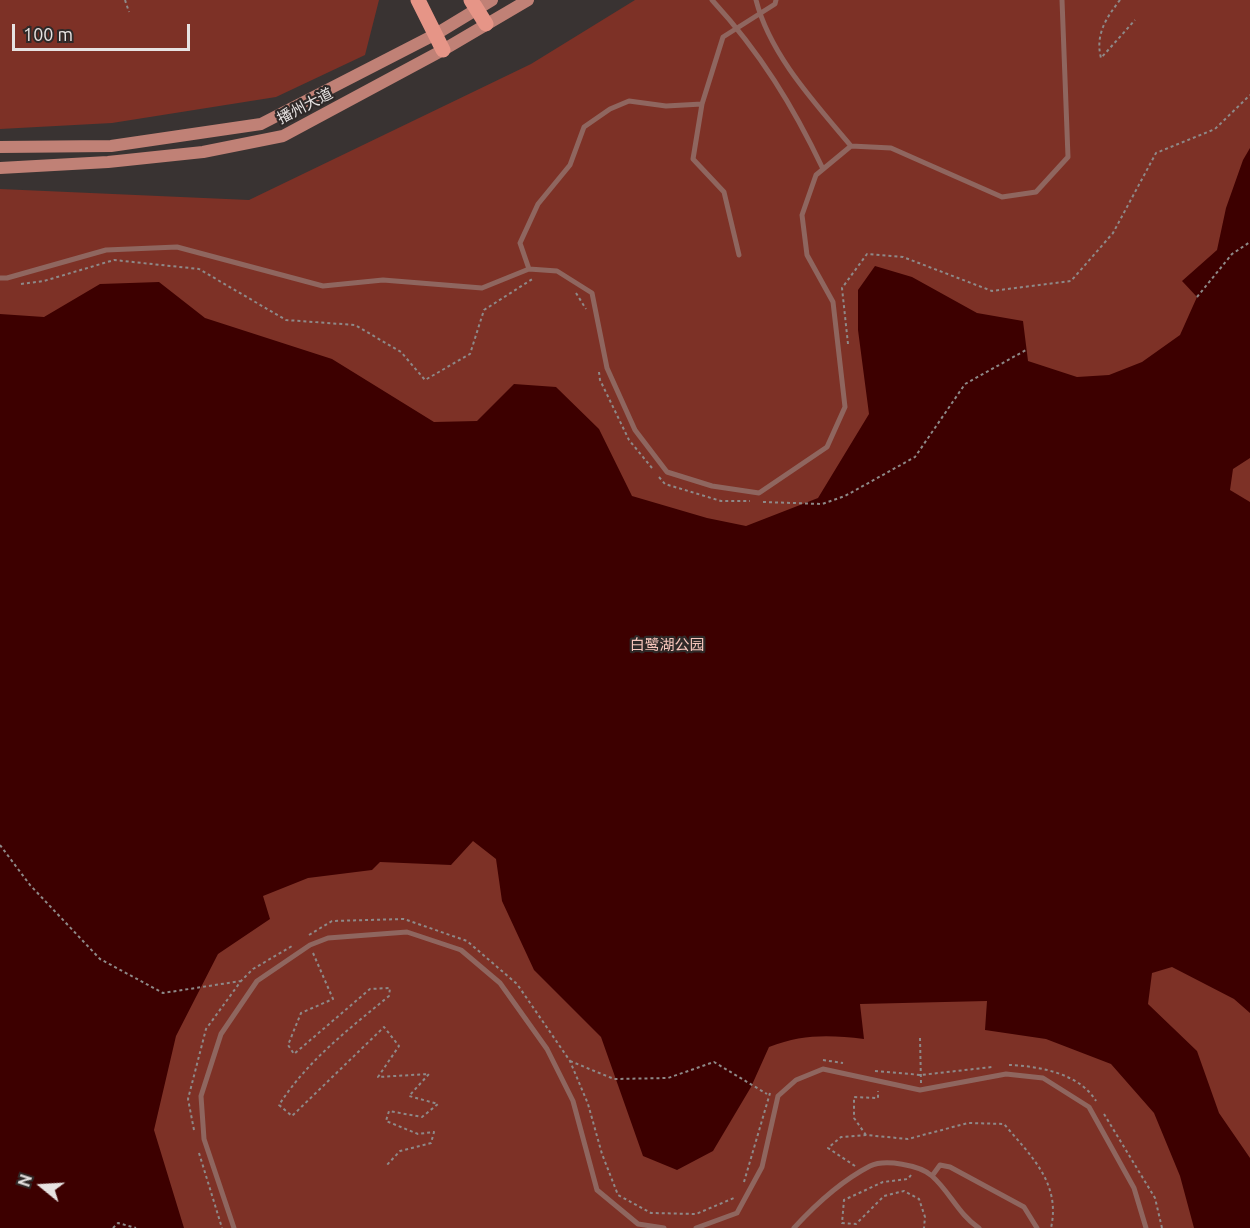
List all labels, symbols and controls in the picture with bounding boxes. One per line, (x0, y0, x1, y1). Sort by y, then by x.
scale bar (15, 12, 194, 50)
text: 100 m (23, 24, 73, 44)
street label: 播州大道 (274, 84, 336, 128)
park label: 白鹭湖公园 (630, 636, 704, 654)
north arrow (12, 1156, 72, 1216)
text: N (14, 1172, 35, 1189)

